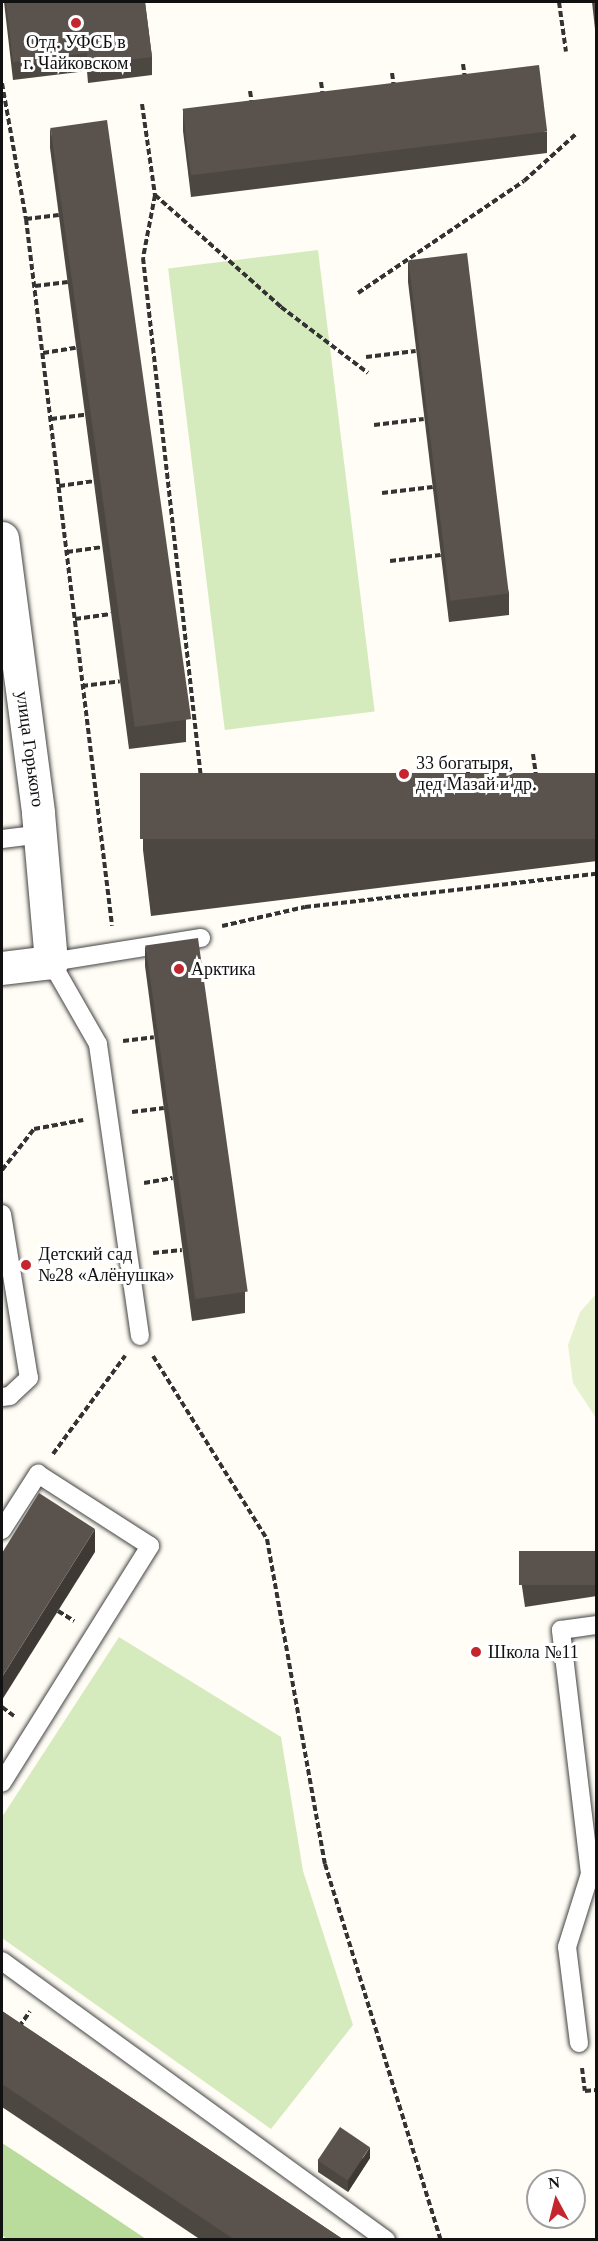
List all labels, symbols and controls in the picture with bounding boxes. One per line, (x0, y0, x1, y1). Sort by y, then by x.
marker: Отд. УФСБ в г. Чайковском (69, 16, 83, 30)
place label: Отд. УФСБ в г. Чайковском (24, 32, 128, 74)
street label: улица Горького (11, 690, 49, 808)
place label: 33 богатыря, дед Мазай и др. (416, 753, 537, 795)
marker: 33 богатыря, дед Мазай и др. (397, 767, 411, 781)
place label: Арктика (191, 958, 255, 980)
marker: Арктика (172, 962, 186, 976)
place label: Детский сад №28 «Алёнушка» (38, 1244, 175, 1286)
marker: Детский сад №28 «Алёнушка» (19, 1258, 33, 1272)
place label: Школа №11 (488, 1641, 579, 1663)
marker: Школа №11 (469, 1645, 483, 1659)
north arrow (526, 2169, 586, 2229)
text: N (547, 2173, 561, 2192)

